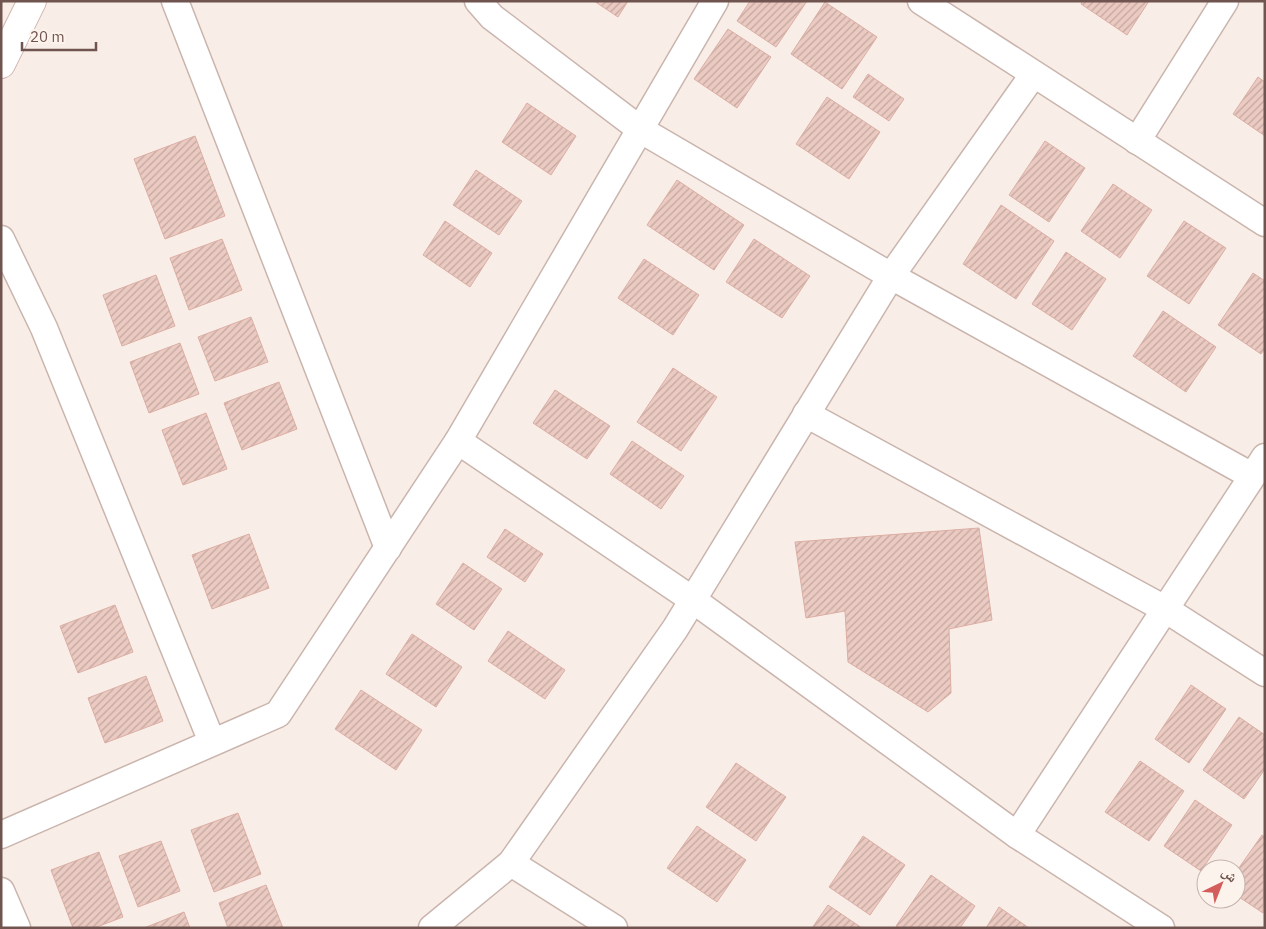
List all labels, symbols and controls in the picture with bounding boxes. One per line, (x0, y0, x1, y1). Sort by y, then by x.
scale bar (22, 20, 96, 52)
text: 20 m (30, 27, 65, 46)
north arrow (1196, 859, 1246, 909)
text: ش (1218, 863, 1242, 886)

